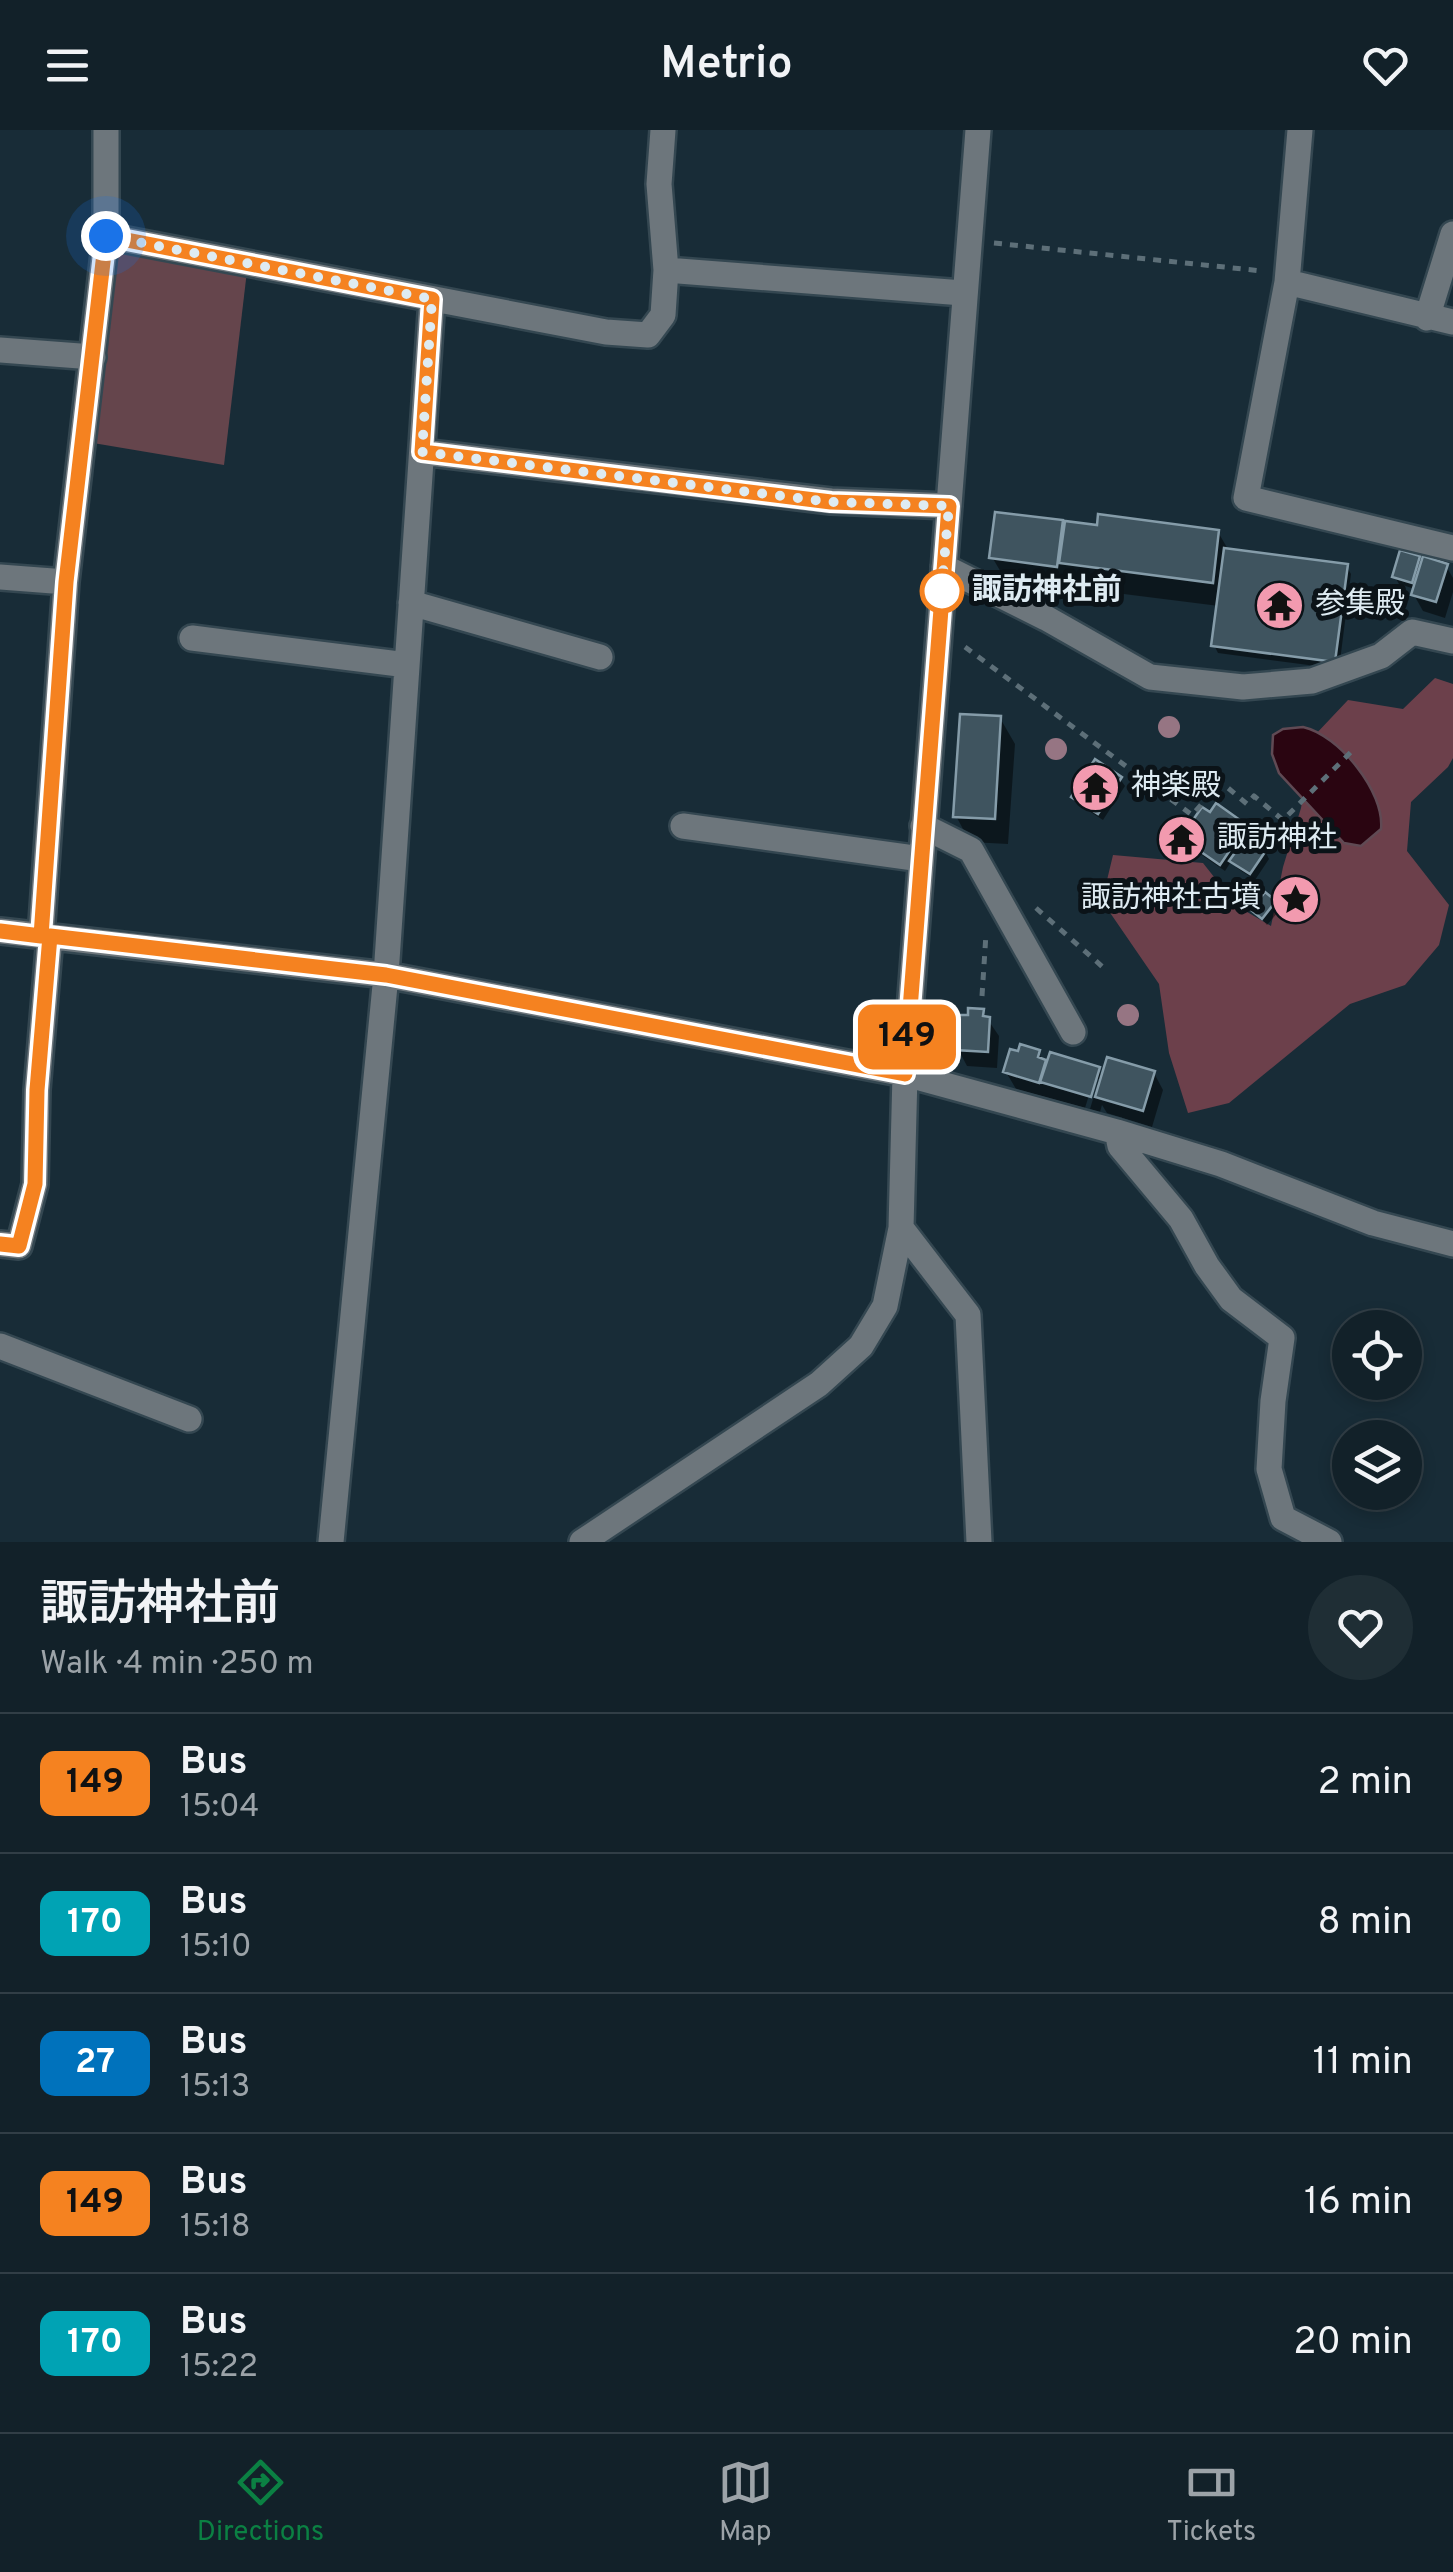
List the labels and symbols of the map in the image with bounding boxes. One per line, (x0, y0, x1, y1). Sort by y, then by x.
your location (81, 211, 131, 261)
marker: 諏訪神社前 (921, 570, 963, 612)
place label: 諏訪神社前 (972, 573, 1122, 610)
temple icon: 参集殿 (1254, 579, 1306, 631)
place label: 参集殿 (1315, 587, 1405, 624)
temple icon: 神楽殿 (1070, 761, 1122, 813)
place label: 神楽殿 (1131, 769, 1221, 806)
temple icon: 諏訪神社 (1156, 813, 1208, 865)
place label: 諏訪神社 (1217, 821, 1337, 858)
place icon: 諏訪神社古墳 (1270, 873, 1322, 925)
place label: 諏訪神社古墳 (1081, 881, 1261, 918)
line badge: 149 (850, 1004, 964, 1070)

